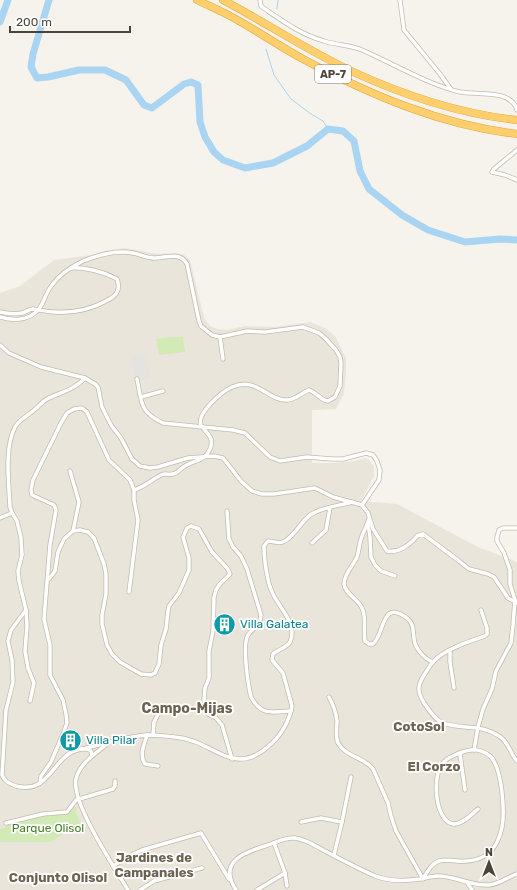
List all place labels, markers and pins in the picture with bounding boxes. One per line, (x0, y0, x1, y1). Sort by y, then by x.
building icon: Villa Galatea (211, 611, 237, 637)
place label: Villa Galatea (240, 617, 308, 631)
building icon: Villa Pilar (57, 727, 83, 753)
place label: Villa Pilar (86, 733, 137, 747)

